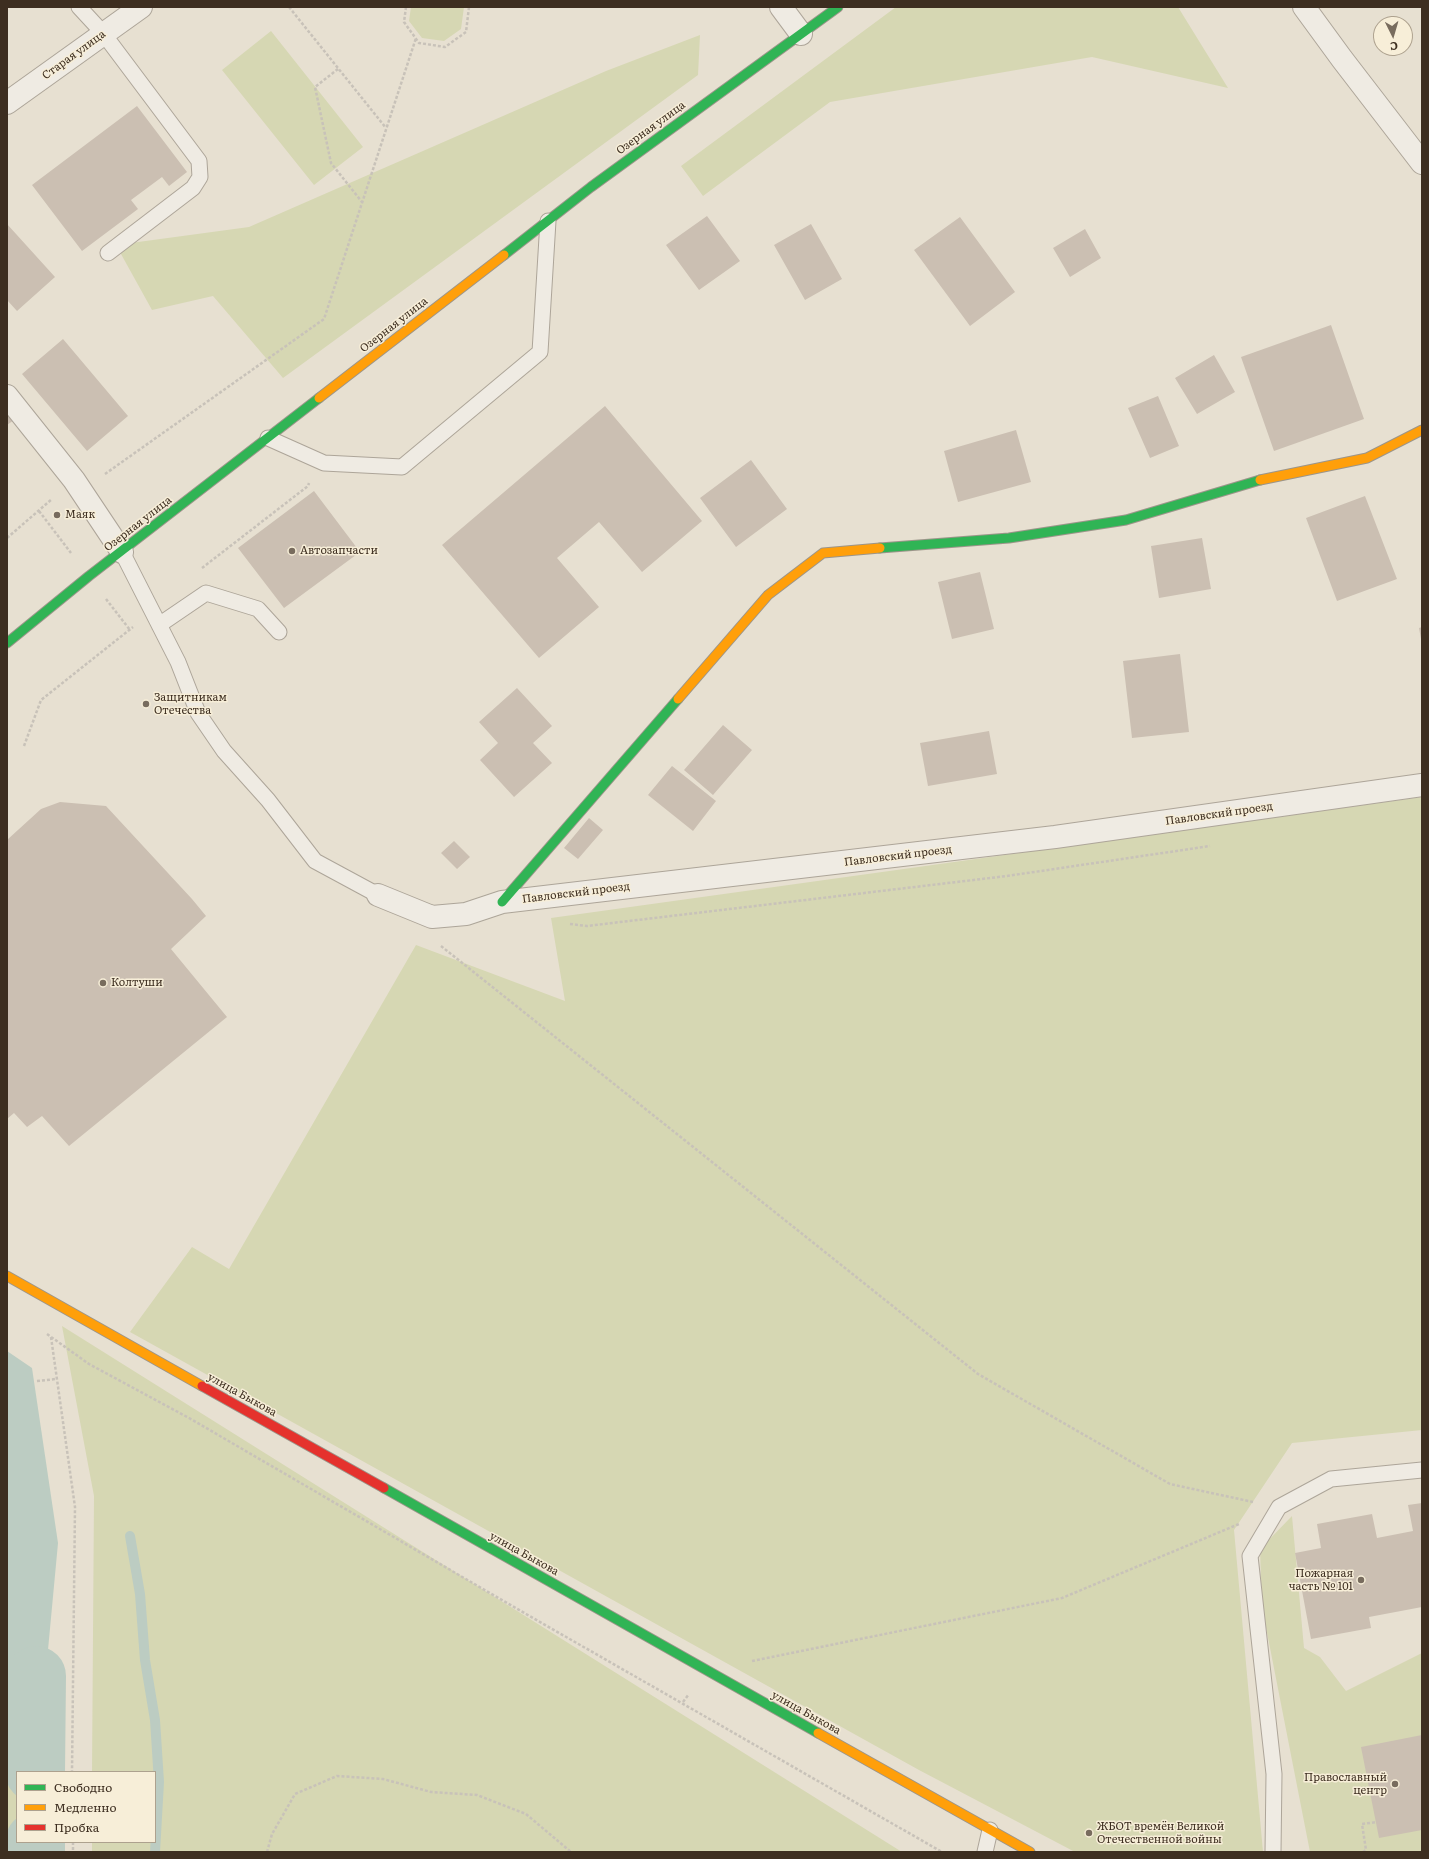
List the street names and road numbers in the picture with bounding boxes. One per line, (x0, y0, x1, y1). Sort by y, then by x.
street label: Старая улица (40, 28, 108, 82)
street label: Озерная улица (614, 98, 688, 158)
street label: Озерная улица (358, 294, 430, 356)
street label: Озерная улица (102, 493, 174, 555)
street label: Павловский проезд (1164, 800, 1274, 828)
street label: Павловский проезд (843, 843, 953, 869)
street label: Павловский проезд (521, 880, 631, 906)
street label: улица Быкова (205, 1371, 279, 1419)
street label: улица Быкова (487, 1530, 561, 1578)
street label: улица Быкова (769, 1689, 843, 1737)

